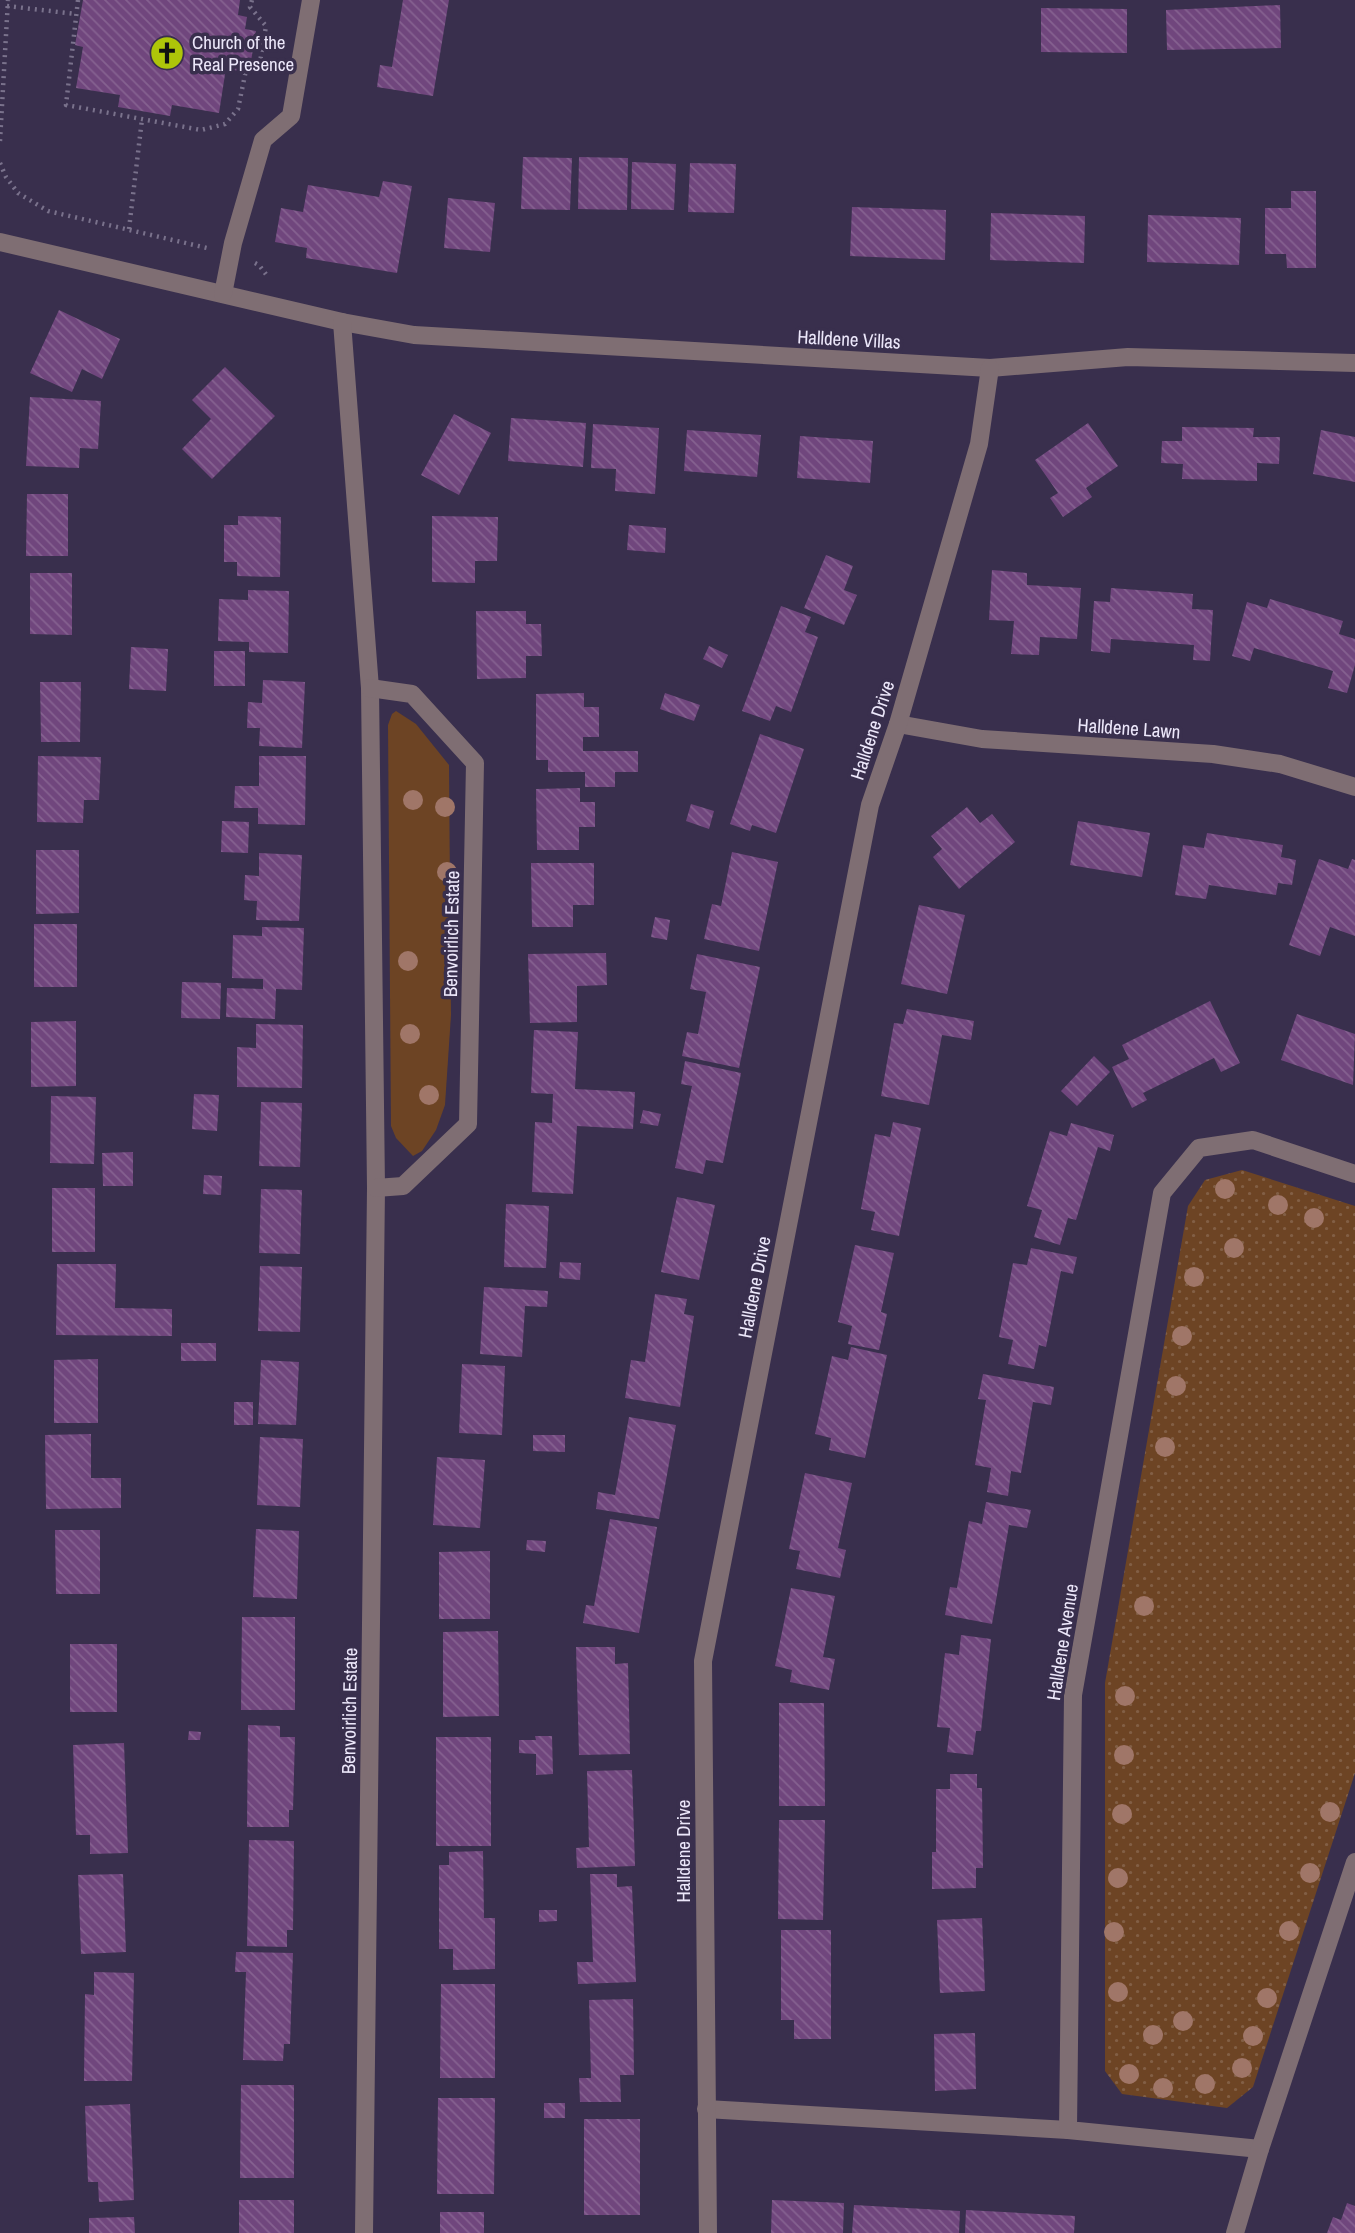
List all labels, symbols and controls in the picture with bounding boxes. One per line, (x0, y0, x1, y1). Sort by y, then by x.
place label: Church of the Real Presence (192, 29, 294, 77)
church icon: Church of the Real Presence (148, 34, 186, 72)
street label: Halldene Villas (797, 323, 902, 355)
street label: Halldene Drive (844, 677, 900, 783)
street label: Halldene Lawn (1077, 711, 1181, 745)
street label: Benvoirlich Estate (437, 871, 465, 997)
street label: Halldene Drive (731, 1234, 777, 1340)
street label: Halldene Avenue (1040, 1582, 1084, 1702)
street label: Benvoirlich Estate (335, 1648, 363, 1774)
street label: Halldene Drive (670, 1799, 696, 1903)

